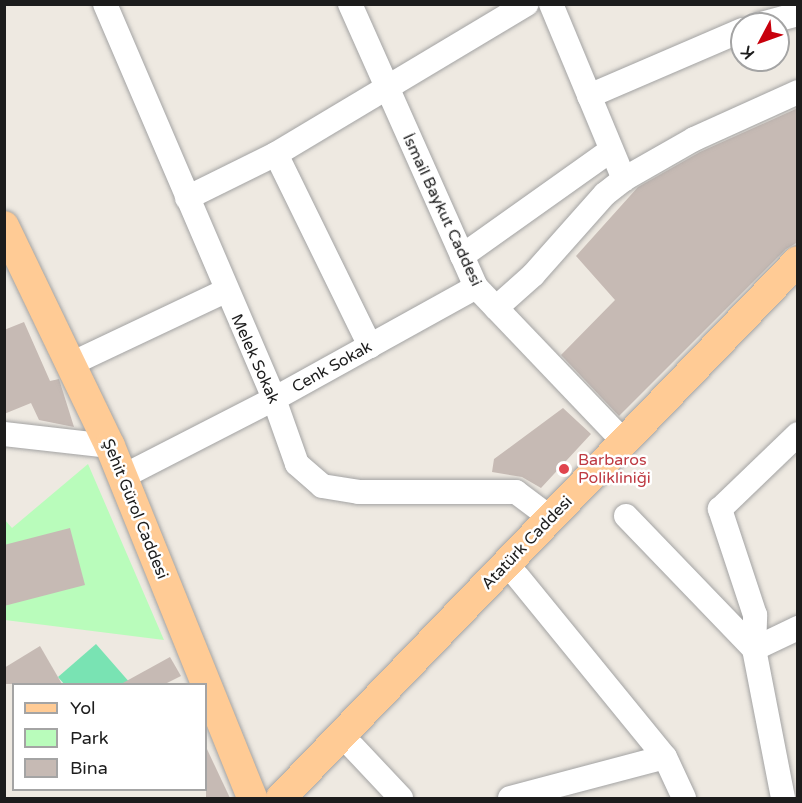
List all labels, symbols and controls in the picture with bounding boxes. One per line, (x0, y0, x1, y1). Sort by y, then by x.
north arrow (730, 12, 790, 72)
text: K (737, 42, 759, 63)
street label: İsmail Baykut Caddesi (398, 131, 486, 289)
street label: Melek Sokak (227, 311, 283, 407)
street label: Cenk Sokak (289, 337, 375, 397)
street label: Şehit Gürol Caddesi (98, 436, 172, 582)
place label: Barbaros Polikliniği (578, 450, 651, 488)
marker: Barbaros Polikliniği (555, 460, 573, 478)
street label: Atatürk Caddesi (478, 492, 576, 594)
legend (12, 683, 207, 791)
text: Yol (70, 697, 96, 719)
text: Park (70, 727, 108, 749)
text: Bina (70, 757, 108, 779)

